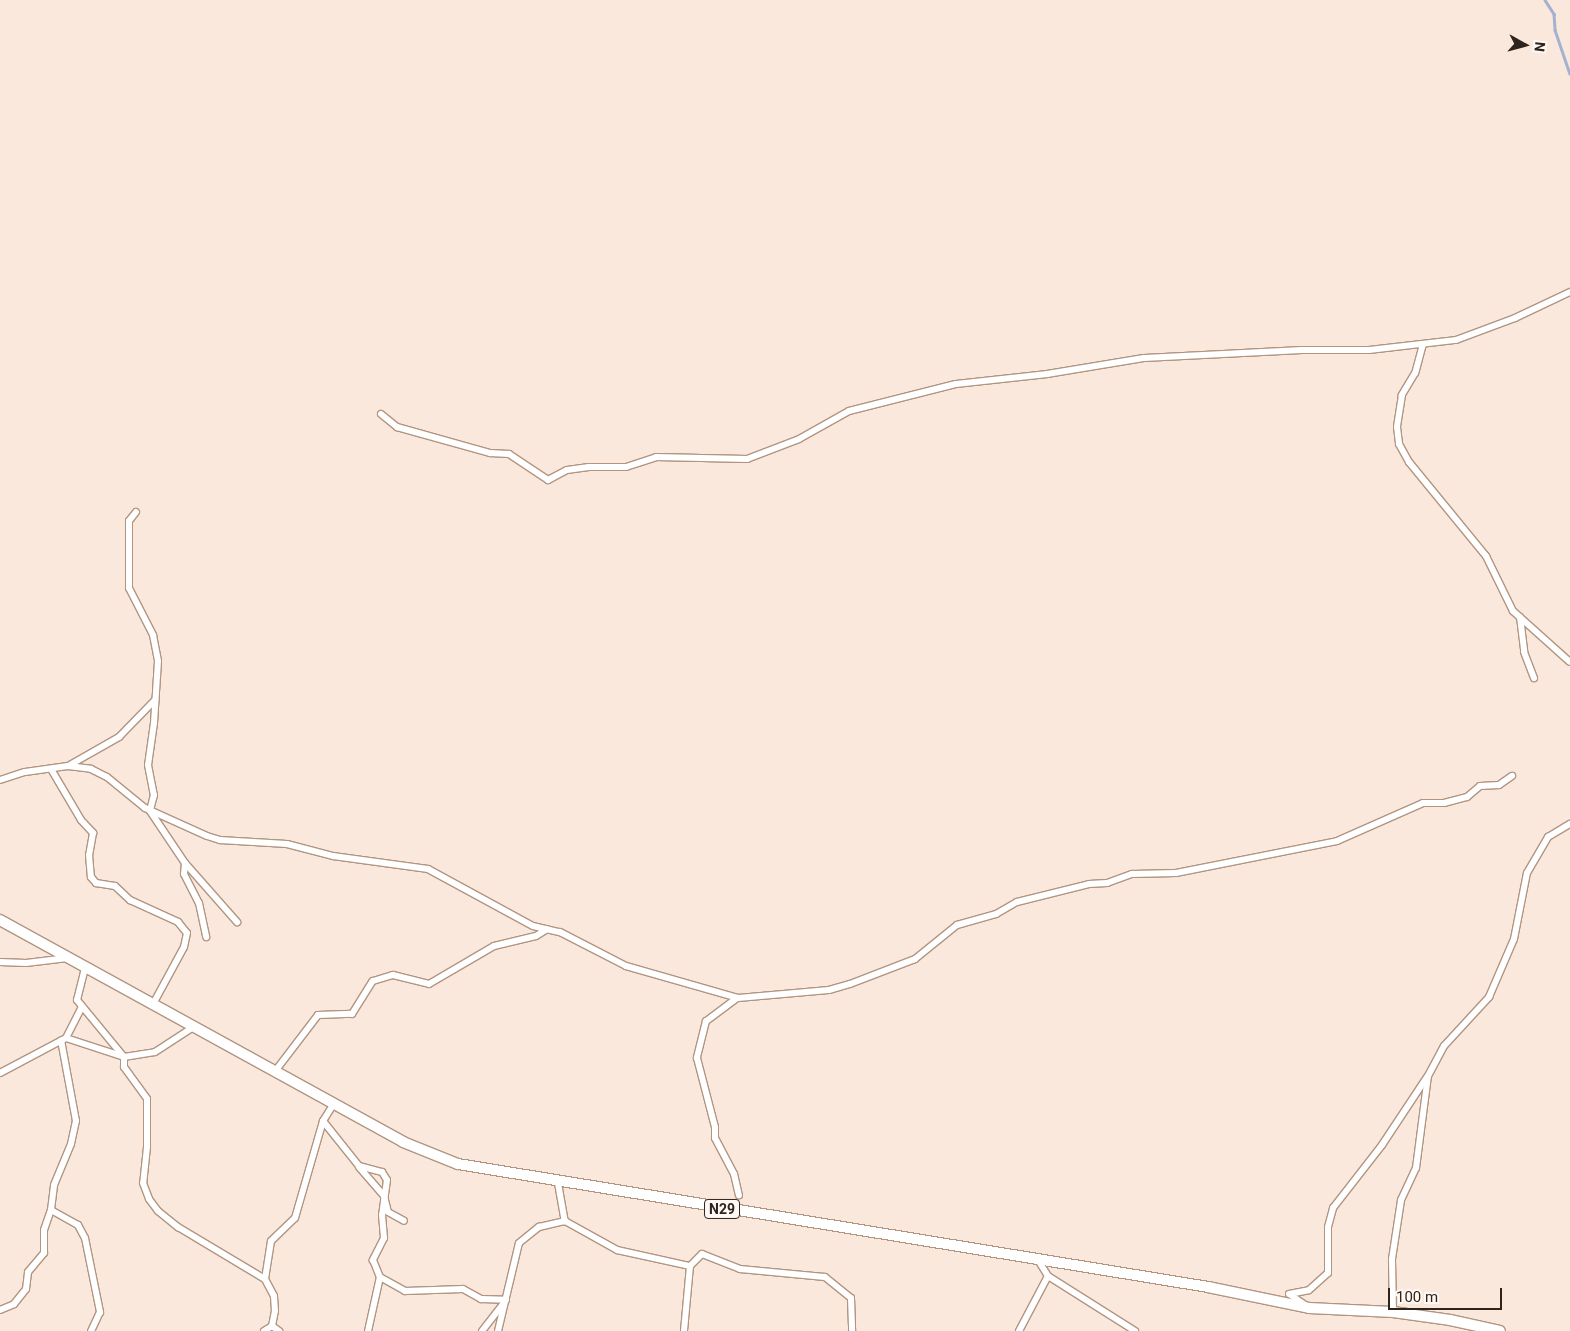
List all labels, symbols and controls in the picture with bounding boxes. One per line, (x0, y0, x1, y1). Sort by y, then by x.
north arrow (1500, 20, 1550, 70)
text: N (1531, 41, 1548, 53)
road number: N29 (703, 1198, 741, 1220)
scale bar (1390, 1278, 1504, 1310)
text: 100 m (1396, 1288, 1438, 1306)

